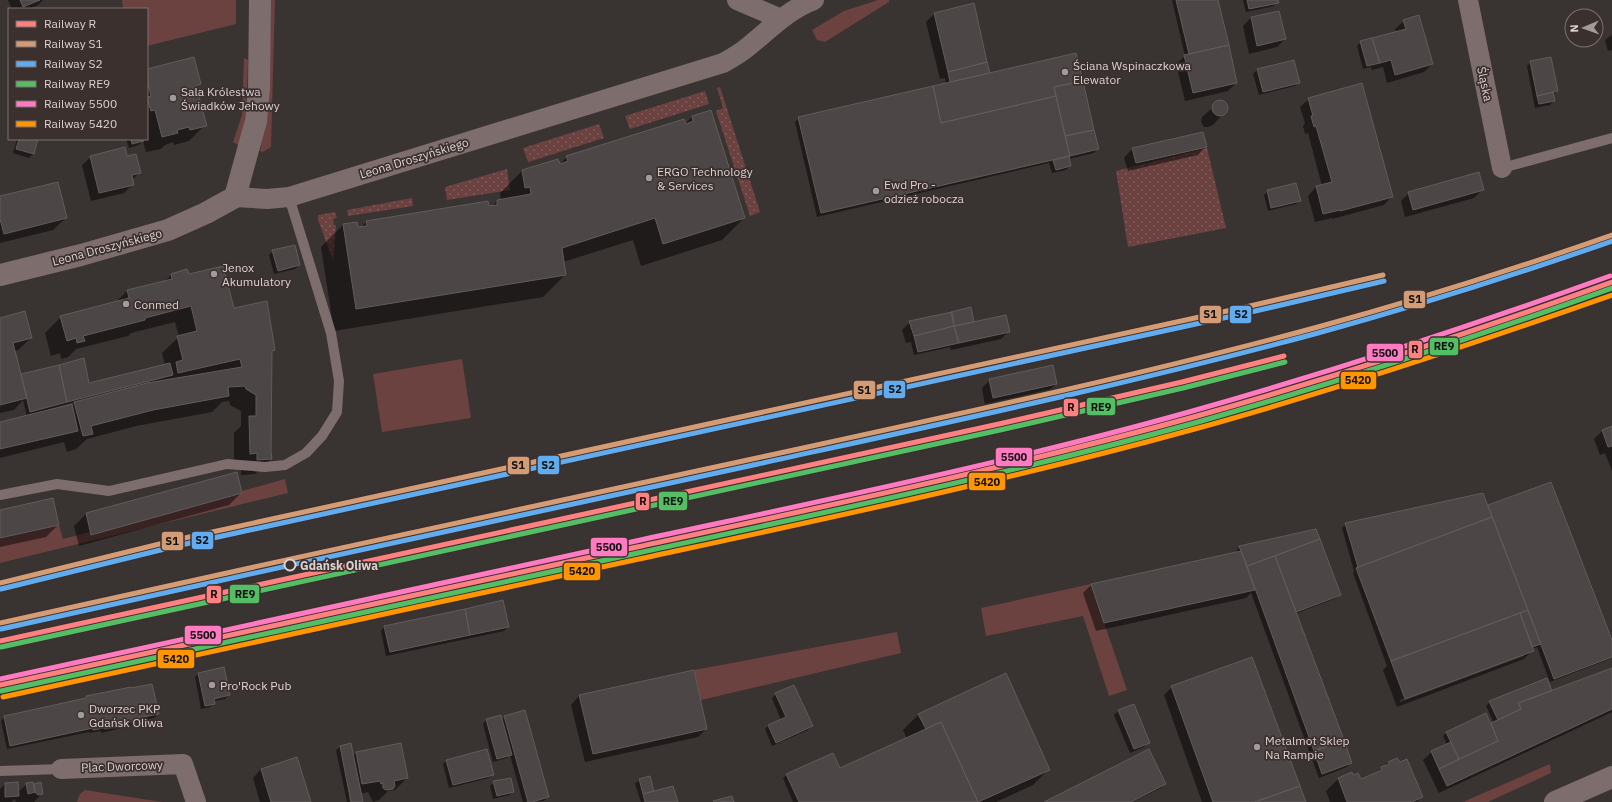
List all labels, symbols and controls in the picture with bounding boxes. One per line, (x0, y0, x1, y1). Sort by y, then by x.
legend (8, 8, 148, 140)
north arrow (1564, 8, 1604, 48)
text: Railway R (44, 16, 96, 31)
text: N (1567, 24, 1581, 33)
text: Railway S1 (44, 36, 103, 51)
text: Railway S2 (44, 56, 103, 71)
place label: Ściana Wspinaczkowa Elewator (1073, 58, 1192, 87)
street label: Śląska (1474, 65, 1496, 103)
marker: Ściana Wspinaczkowa Elewator (1060, 67, 1070, 77)
text: Railway RE9 (44, 76, 110, 91)
place label: Sala Królestwa Świadków Jehowy (181, 84, 280, 113)
marker: Sala Królestwa Świadków Jehowy (168, 93, 178, 103)
text: Railway 5500 (44, 96, 117, 111)
text: Railway 5420 (44, 116, 117, 131)
street label: Leona Droszyńskiego (358, 134, 471, 182)
place label: ERGO Technology & Services (657, 164, 753, 193)
marker: ERGO Technology & Services (644, 173, 654, 183)
place label: Ewd Pro - odzież robocza (884, 177, 965, 206)
marker: Ewd Pro - odzież robocza (871, 186, 881, 196)
street label: Leona Droszyńskiego (50, 225, 164, 269)
place label: Jenox Akumulatory (222, 260, 291, 289)
marker: Jenox Akumulatory (209, 269, 219, 279)
line badge: S1 (1403, 290, 1426, 309)
text: S1 (1408, 292, 1422, 306)
place label: Conmed (134, 297, 179, 312)
marker: Conmed (121, 299, 131, 309)
line badge: S1 (1199, 305, 1222, 324)
line badge: S2 (1229, 305, 1252, 324)
text: S1 (1203, 307, 1217, 321)
text: S2 (1234, 307, 1248, 321)
line badge: RE9 (1429, 337, 1459, 356)
text: RE9 (1434, 339, 1455, 353)
line badge: R (1408, 340, 1423, 359)
text: R (1411, 342, 1419, 356)
line badge: 5500 (1366, 343, 1404, 362)
text: 5500 (1372, 346, 1399, 360)
line badge: 5420 (1340, 371, 1377, 390)
text: 5420 (1345, 373, 1372, 387)
line badge: S1 (853, 380, 876, 400)
line badge: S2 (883, 380, 906, 399)
text: S2 (888, 382, 902, 396)
text: S1 (857, 383, 871, 397)
line badge: RE9 (1086, 397, 1116, 416)
line badge: R (1063, 398, 1079, 417)
text: R (1067, 400, 1075, 414)
text: RE9 (1091, 400, 1112, 414)
line badge: 5500 (995, 447, 1033, 467)
text: 5500 (1001, 450, 1028, 464)
line badge: S2 (537, 455, 560, 475)
line badge: S1 (507, 456, 530, 475)
text: S1 (511, 458, 525, 472)
text: S2 (541, 458, 555, 472)
line badge: 5420 (968, 472, 1006, 491)
text: 5420 (974, 475, 1001, 489)
line badge: RE9 (658, 491, 688, 511)
line badge: R (635, 492, 650, 511)
text: R (639, 494, 647, 508)
text: RE9 (663, 494, 684, 508)
line badge: S1 (161, 531, 184, 551)
line badge: S2 (191, 531, 214, 550)
text: S2 (195, 533, 209, 547)
text: S1 (165, 534, 179, 548)
line badge: 5500 (590, 537, 628, 557)
text: 5500 (596, 540, 623, 554)
marker: Gdańsk Oliwa (283, 558, 297, 572)
place label: Gdańsk Oliwa (300, 558, 378, 573)
line badge: 5420 (563, 562, 601, 581)
text: 5420 (569, 564, 596, 578)
line badge: RE9 (229, 584, 260, 604)
line badge: R (206, 585, 222, 604)
text: R (210, 587, 218, 601)
text: RE9 (235, 587, 256, 601)
line badge: 5500 (184, 625, 222, 645)
text: 5500 (190, 628, 217, 642)
line badge: 5420 (157, 649, 195, 669)
text: 5420 (163, 652, 190, 666)
place label: Pro'Rock Pub (220, 678, 291, 693)
marker: Pro'Rock Pub (207, 680, 217, 690)
place label: Dworzec PKP Gdańsk Oliwa (89, 701, 163, 730)
marker: Dworzec PKP Gdańsk Oliwa (76, 710, 86, 720)
place label: Metalmot Sklep Na Rampie (1265, 733, 1350, 762)
marker: Metalmot Sklep Na Rampie (1252, 742, 1262, 752)
street label: Plac Dworcowy (81, 757, 163, 775)

